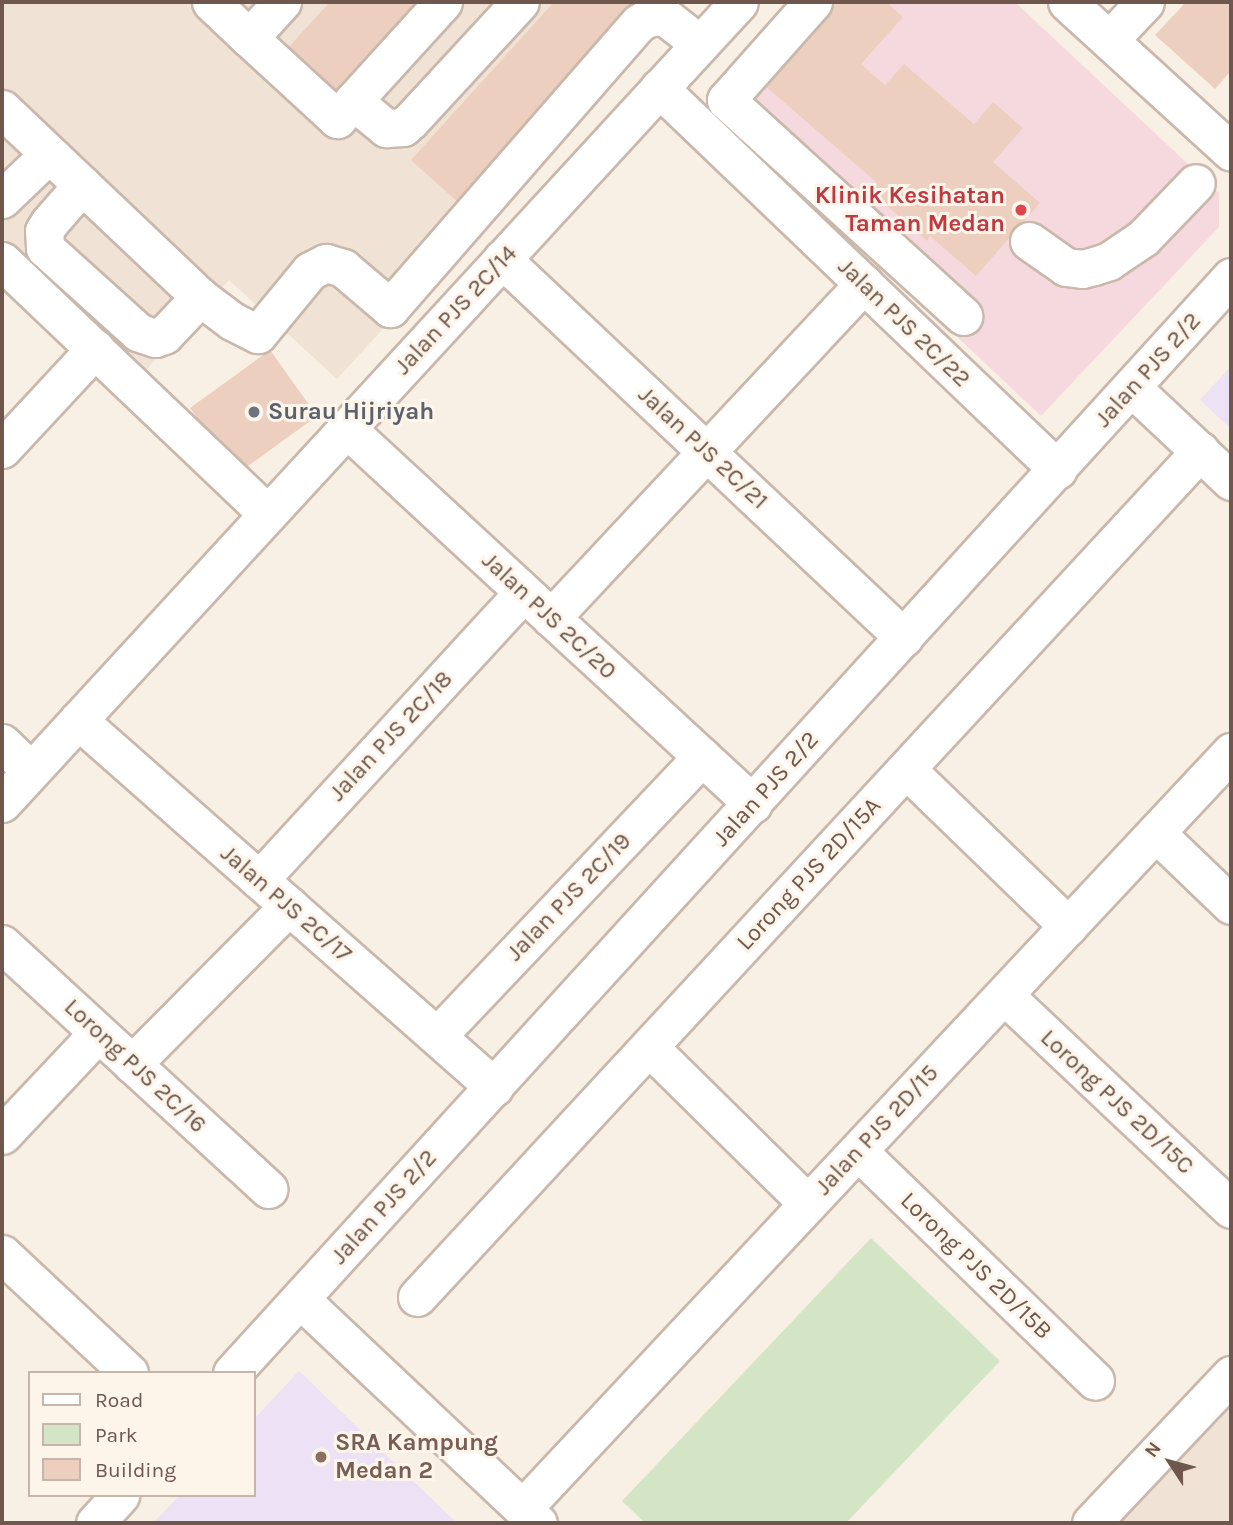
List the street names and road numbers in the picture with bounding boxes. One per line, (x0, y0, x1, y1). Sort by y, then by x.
street label: Jalan PJS 2C/14 (389, 239, 523, 381)
street label: Jalan PJS 2C/22 (832, 253, 976, 393)
street label: Jalan PJS 2/2 (1089, 307, 1207, 433)
street label: Jalan PJS 2C/21 (632, 381, 774, 515)
street label: Jalan PJS 2C/20 (476, 546, 622, 686)
street label: Jalan PJS 2C/18 (323, 665, 459, 807)
street label: Jalan PJS 2/2 (707, 726, 825, 852)
street label: Lorong PJS 2D/15A (731, 792, 887, 956)
street label: Jalan PJS 2C/19 (501, 827, 637, 967)
street label: Jalan PJS 2C/17 (215, 839, 357, 969)
street label: Lorong PJS 2C/16 (58, 993, 212, 1139)
street label: Lorong PJS 2D/15C (1034, 1023, 1200, 1181)
street label: Jalan PJS 2D/15 (809, 1059, 945, 1201)
street label: Jalan PJS 2/2 (325, 1144, 443, 1270)
street label: Lorong PJS 2D/15B (894, 1186, 1058, 1346)

